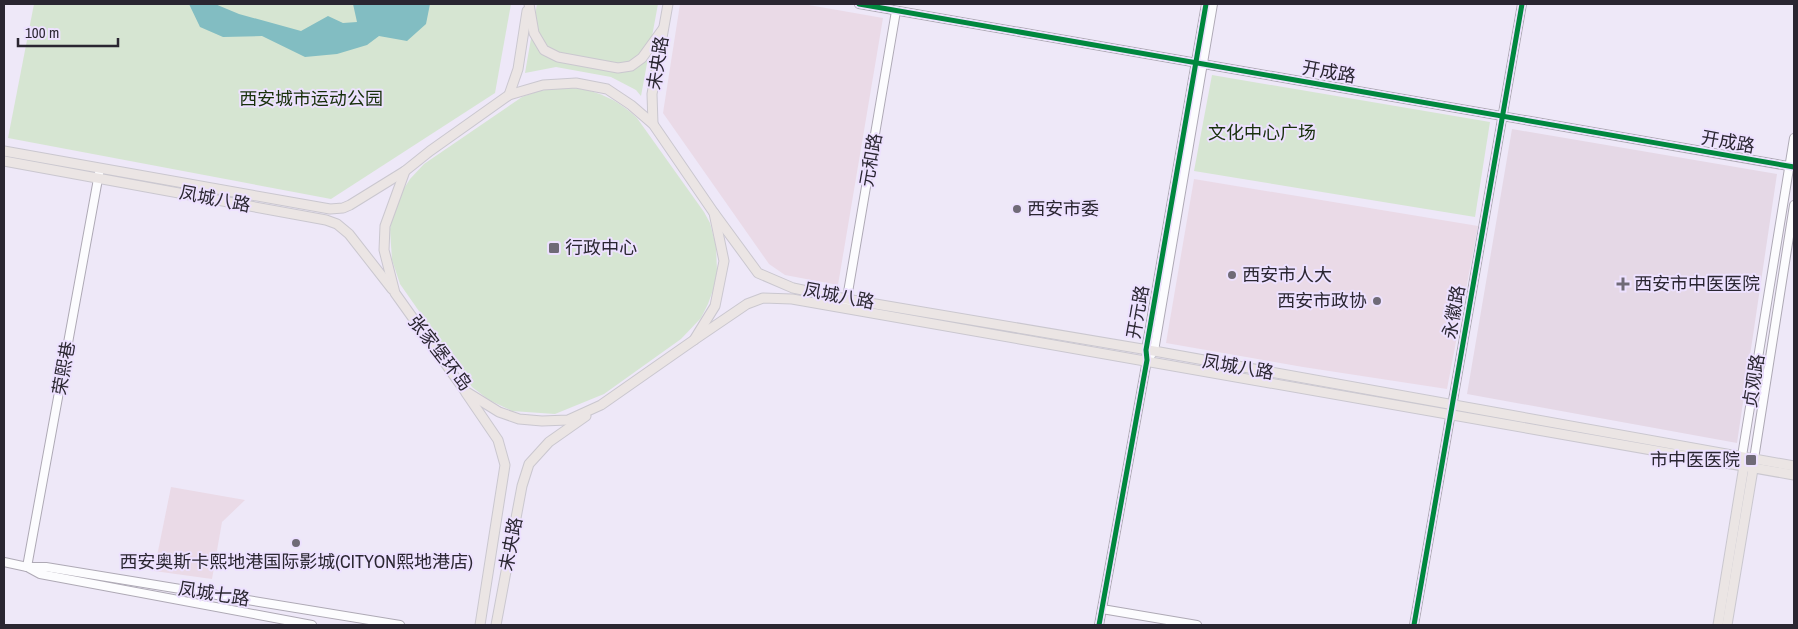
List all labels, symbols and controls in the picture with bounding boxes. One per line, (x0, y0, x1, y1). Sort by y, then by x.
scale bar (18, 15, 118, 47)
text: 100 m (25, 22, 59, 43)
street label: 未央路 (641, 34, 674, 92)
street label: 开成路 (1300, 55, 1358, 89)
park label: 西安城市运动公园 (239, 86, 383, 111)
park label: 文化中心广场 (1208, 120, 1316, 145)
street label: 开成路 (1699, 125, 1757, 159)
street label: 元和路 (854, 131, 888, 189)
street label: 凤城八路 (177, 179, 253, 218)
place label: 西安市委 (1027, 196, 1099, 221)
marker: 西安市委 (1011, 203, 1023, 215)
place label: 行政中心 (565, 235, 637, 260)
marker: 行政中心 (547, 241, 561, 255)
place label: 西安市人大 (1242, 262, 1332, 287)
marker: 西安市人大 (1226, 269, 1238, 281)
place label: 西安市中医医院 (1634, 271, 1760, 296)
street label: 凤城八路 (801, 276, 877, 315)
marker: 西安市中医医院 (1616, 277, 1630, 291)
street label: 开元路 (1121, 283, 1155, 341)
street label: 永徽路 (1437, 283, 1471, 341)
place label: 西安市政协 (1277, 288, 1367, 313)
marker: 西安市政协 (1371, 295, 1383, 307)
street label: 张家堡环岛 (403, 310, 478, 396)
street label: 荣熙巷 (47, 339, 81, 397)
street label: 凤城八路 (1200, 348, 1276, 385)
street label: 贞观路 (1737, 352, 1770, 410)
place label: 市中医医院 (1650, 447, 1740, 472)
marker: 市中医医院 (1744, 453, 1758, 467)
street label: 未央路 (493, 515, 528, 573)
marker: 西安奥斯卡熙地港国际影城(CITYON熙地港店) (290, 537, 302, 549)
place label: 西安奥斯卡熙地港国际影城(CITYON熙地港店) (119, 549, 473, 574)
street label: 凤城七路 (177, 576, 252, 611)

